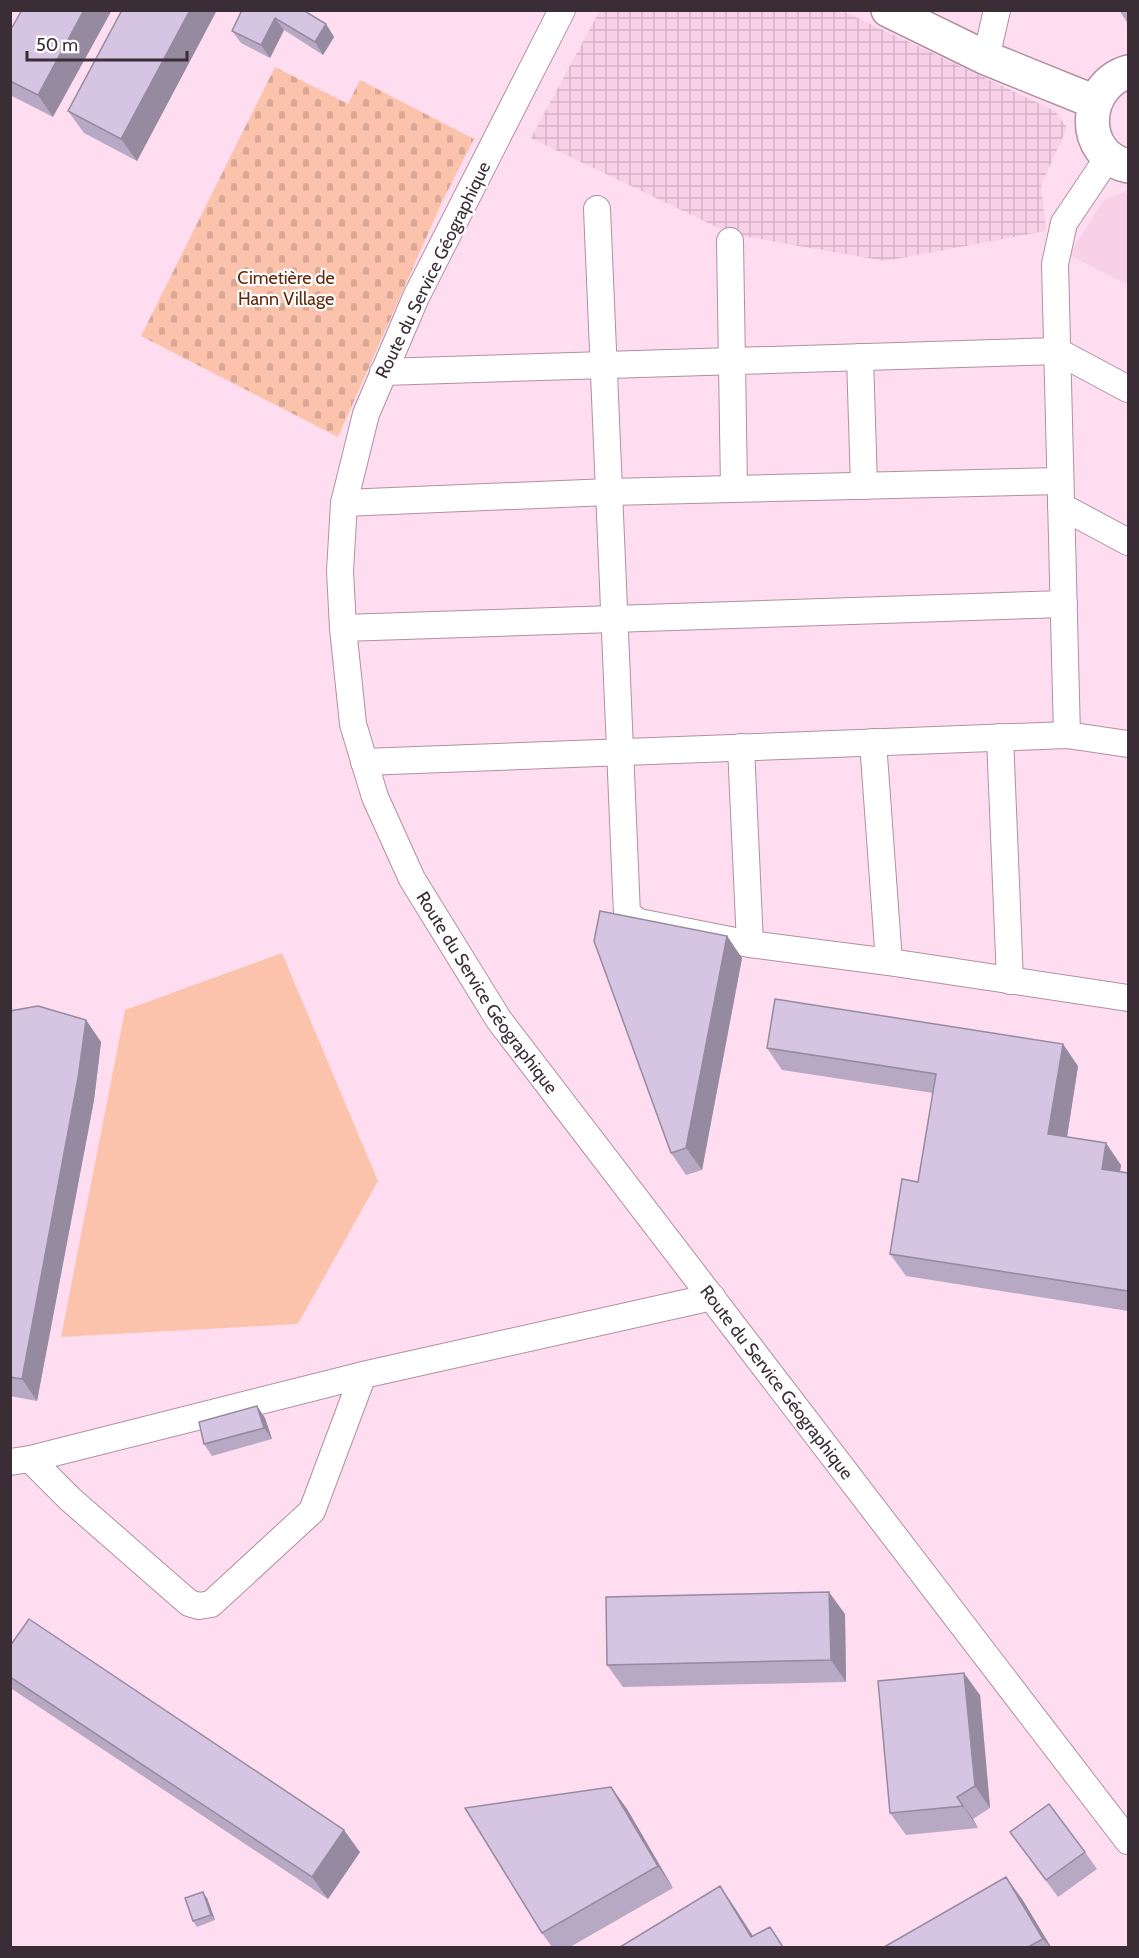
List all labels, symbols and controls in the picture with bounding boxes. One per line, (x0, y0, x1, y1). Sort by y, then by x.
scale bar (27, 24, 188, 62)
text: 50 m (36, 34, 78, 56)
street label: Route du Service Géographique (371, 158, 495, 382)
park label: Cimetière de Hann Village (237, 267, 335, 310)
street label: Route du Service Géographique (411, 888, 562, 1098)
street label: Route du Service Géographique (695, 1281, 858, 1484)

